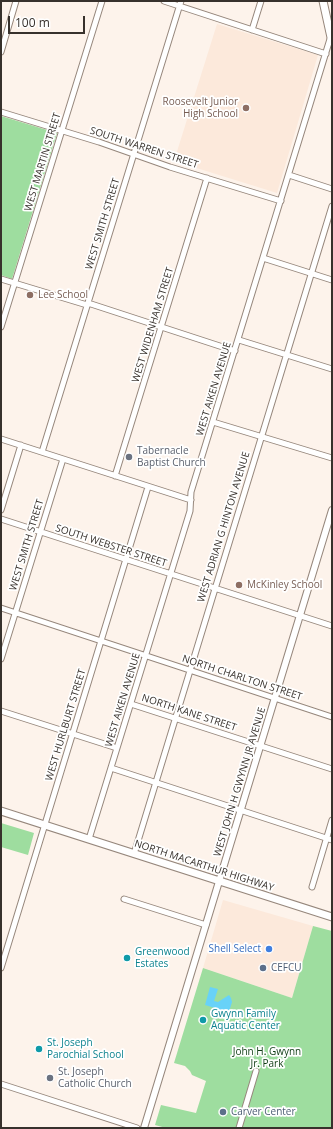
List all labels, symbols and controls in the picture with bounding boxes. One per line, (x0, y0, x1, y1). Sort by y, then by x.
scale bar (10, 8, 87, 34)
text: 100 m (15, 14, 50, 31)
place label: Roosevelt Junior High School (163, 96, 238, 120)
marker: Roosevelt Junior High School (241, 103, 251, 113)
street label: WEST MARTIN STREET (22, 111, 64, 213)
street label: SOUTH WARREN STREET (88, 125, 200, 171)
street label: WEST SMITH STREET (83, 177, 123, 271)
street label: WEST WIDENHAM STREET (130, 266, 176, 384)
place label: Lee School (38, 289, 88, 301)
marker: Lee School (25, 290, 35, 300)
street label: WEST AIKEN AVENUE (194, 341, 234, 437)
place label: Tabernacle Baptist Church (137, 445, 206, 468)
street label: WEST ADRIAN G HINTON AVENUE (195, 450, 253, 604)
marker: Tabernacle Baptist Church (124, 452, 134, 462)
street label: WEST SMITH STREET (7, 498, 47, 592)
street label: SOUTH WEBSTER STREET (54, 522, 168, 570)
place label: McKinley School (247, 579, 322, 591)
marker: McKinley School (234, 580, 244, 590)
street label: WEST AIKEN AVENUE (103, 652, 143, 748)
street label: NORTH CHARLTON STREET (180, 653, 304, 703)
street label: WEST HURLBURT STREET (43, 668, 89, 782)
street label: NORTH KANE STREET (140, 692, 238, 734)
street label: WEST JOHN H GWYNN JR AVENUE (211, 706, 269, 858)
street label: NORTH MACARTHUR HIGHWAY (133, 838, 275, 894)
place label: Shell Select (209, 943, 261, 955)
marker: Shell Select (264, 944, 274, 954)
place label: Greenwood Estates (135, 946, 190, 970)
marker: Greenwood Estates (122, 953, 132, 963)
place label: CEFCU (271, 962, 302, 974)
marker: CEFCU (258, 963, 268, 973)
place label: Gwynn Family Aquatic Center (211, 1008, 280, 1032)
marker: Gwynn Family Aquatic Center (198, 1015, 208, 1025)
place label: St. Joseph Parochial School (47, 1037, 124, 1060)
marker: St. Joseph Parochial School (34, 1044, 44, 1054)
park label: John H. Gwynn Jr. Park (233, 1046, 301, 1070)
place label: St. Joseph Catholic Church (58, 1066, 132, 1090)
marker: St. Joseph Catholic Church (45, 1073, 55, 1083)
place label: Carver Center (231, 1106, 296, 1118)
marker: Carver Center (218, 1107, 228, 1117)

